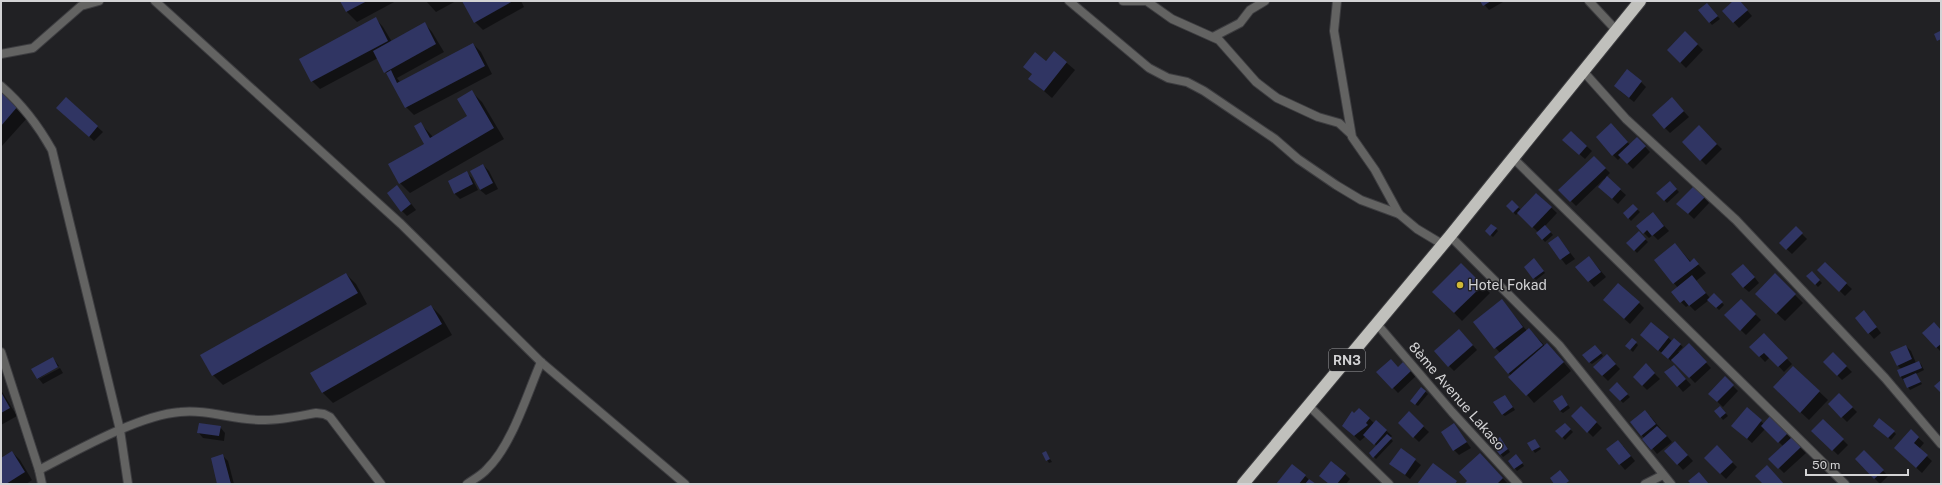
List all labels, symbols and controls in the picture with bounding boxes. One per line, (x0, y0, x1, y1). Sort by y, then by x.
place label: Hotel Fokad (1468, 277, 1547, 293)
marker: Hotel Fokad (1455, 280, 1465, 290)
street label: 8ème Avenue Lakaso (1406, 339, 1508, 453)
road number: RN3 (1329, 349, 1365, 371)
scale bar (1806, 451, 1908, 477)
text: 50 m (1812, 458, 1840, 472)

